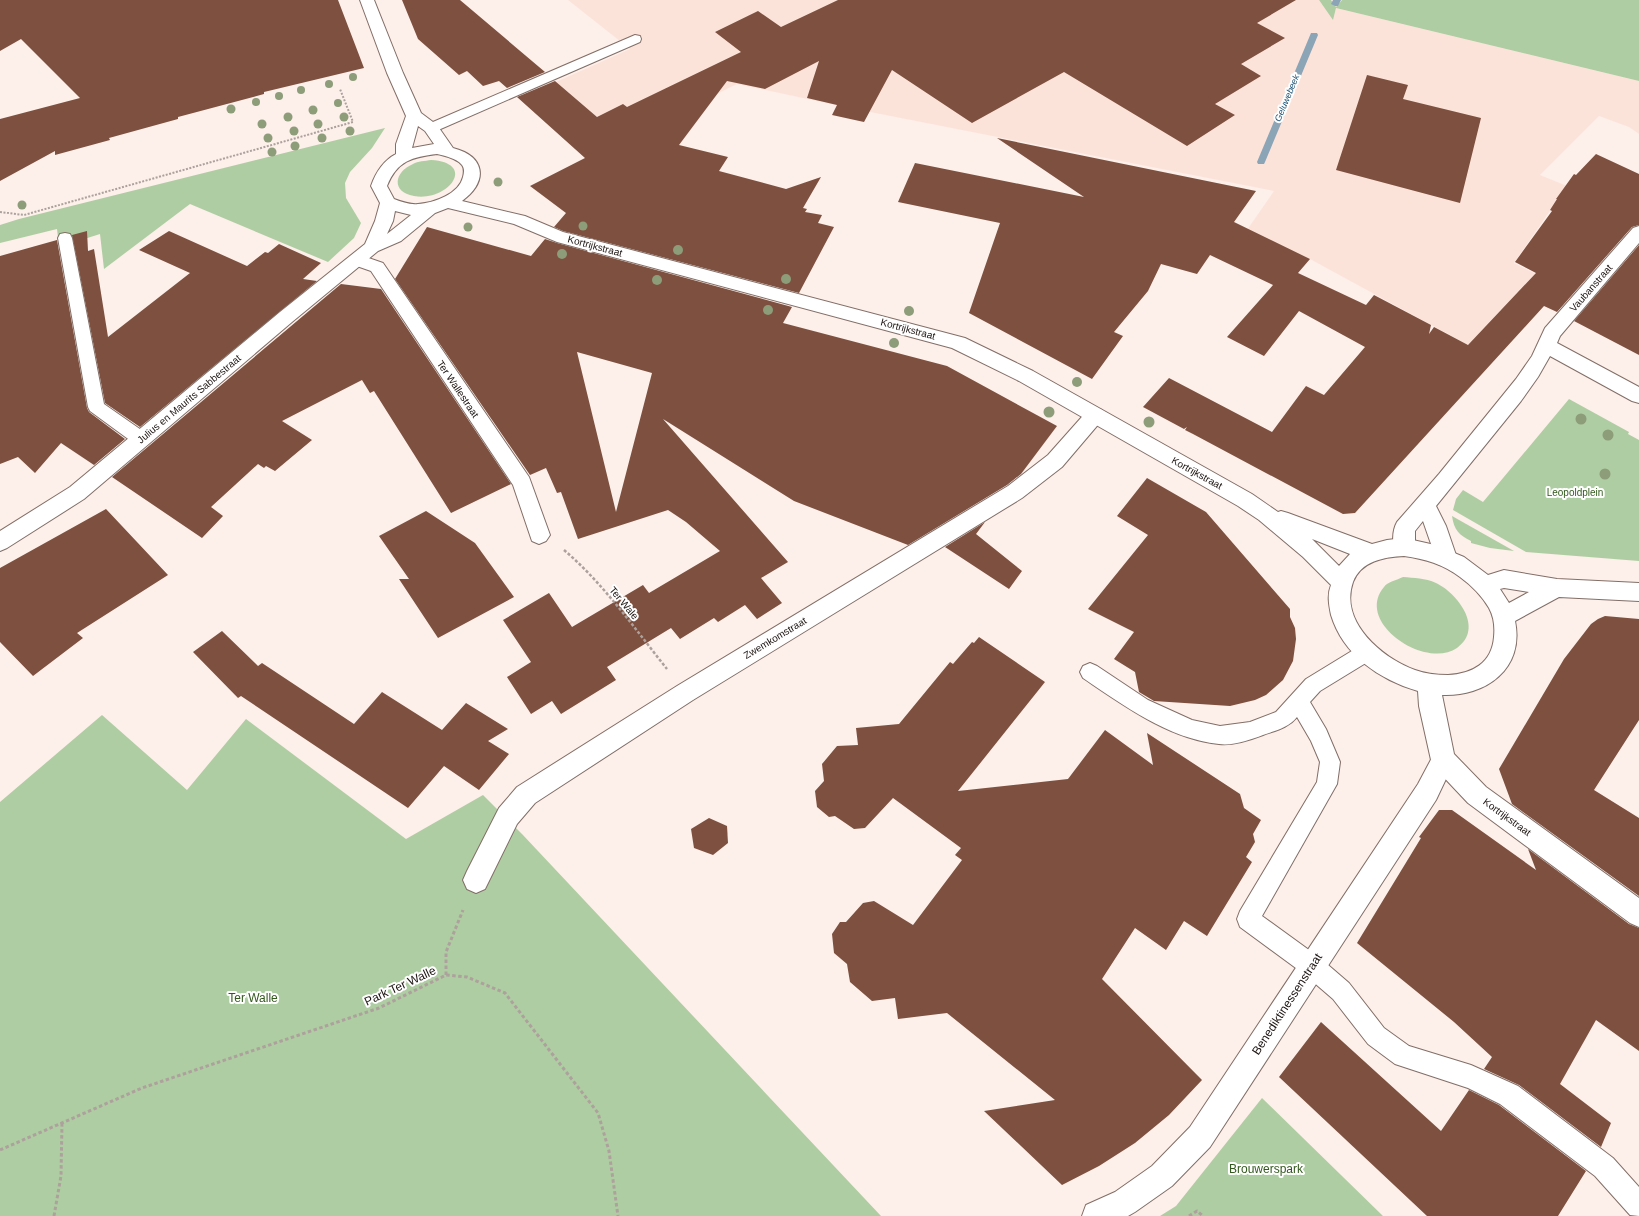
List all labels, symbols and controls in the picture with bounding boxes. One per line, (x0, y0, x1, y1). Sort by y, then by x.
water label: Geluwebeek (1273, 73, 1302, 123)
street label: Kortrijkstraat (566, 233, 624, 259)
street label: Vaubanstraat (1568, 262, 1615, 314)
street label: Kortrijkstraat (879, 316, 937, 342)
street label: Julius en Maurits Sabbestraat (135, 352, 243, 446)
street label: Ter Wallestraat (435, 358, 481, 420)
street label: Kortrijkstraat (1170, 455, 1224, 492)
park label: Leopoldplein (1547, 487, 1603, 498)
street label: Ter Wale (607, 584, 641, 622)
street label: Zwemkomstraat (742, 615, 809, 661)
street label: Kortrijkstraat (1481, 796, 1533, 838)
street label: Benediktinessenstraat (1249, 950, 1325, 1057)
street label: Park Ter Walle (362, 963, 438, 1009)
park label: Ter Walle (228, 991, 278, 1005)
park label: Brouwerspark (1229, 1162, 1304, 1176)

